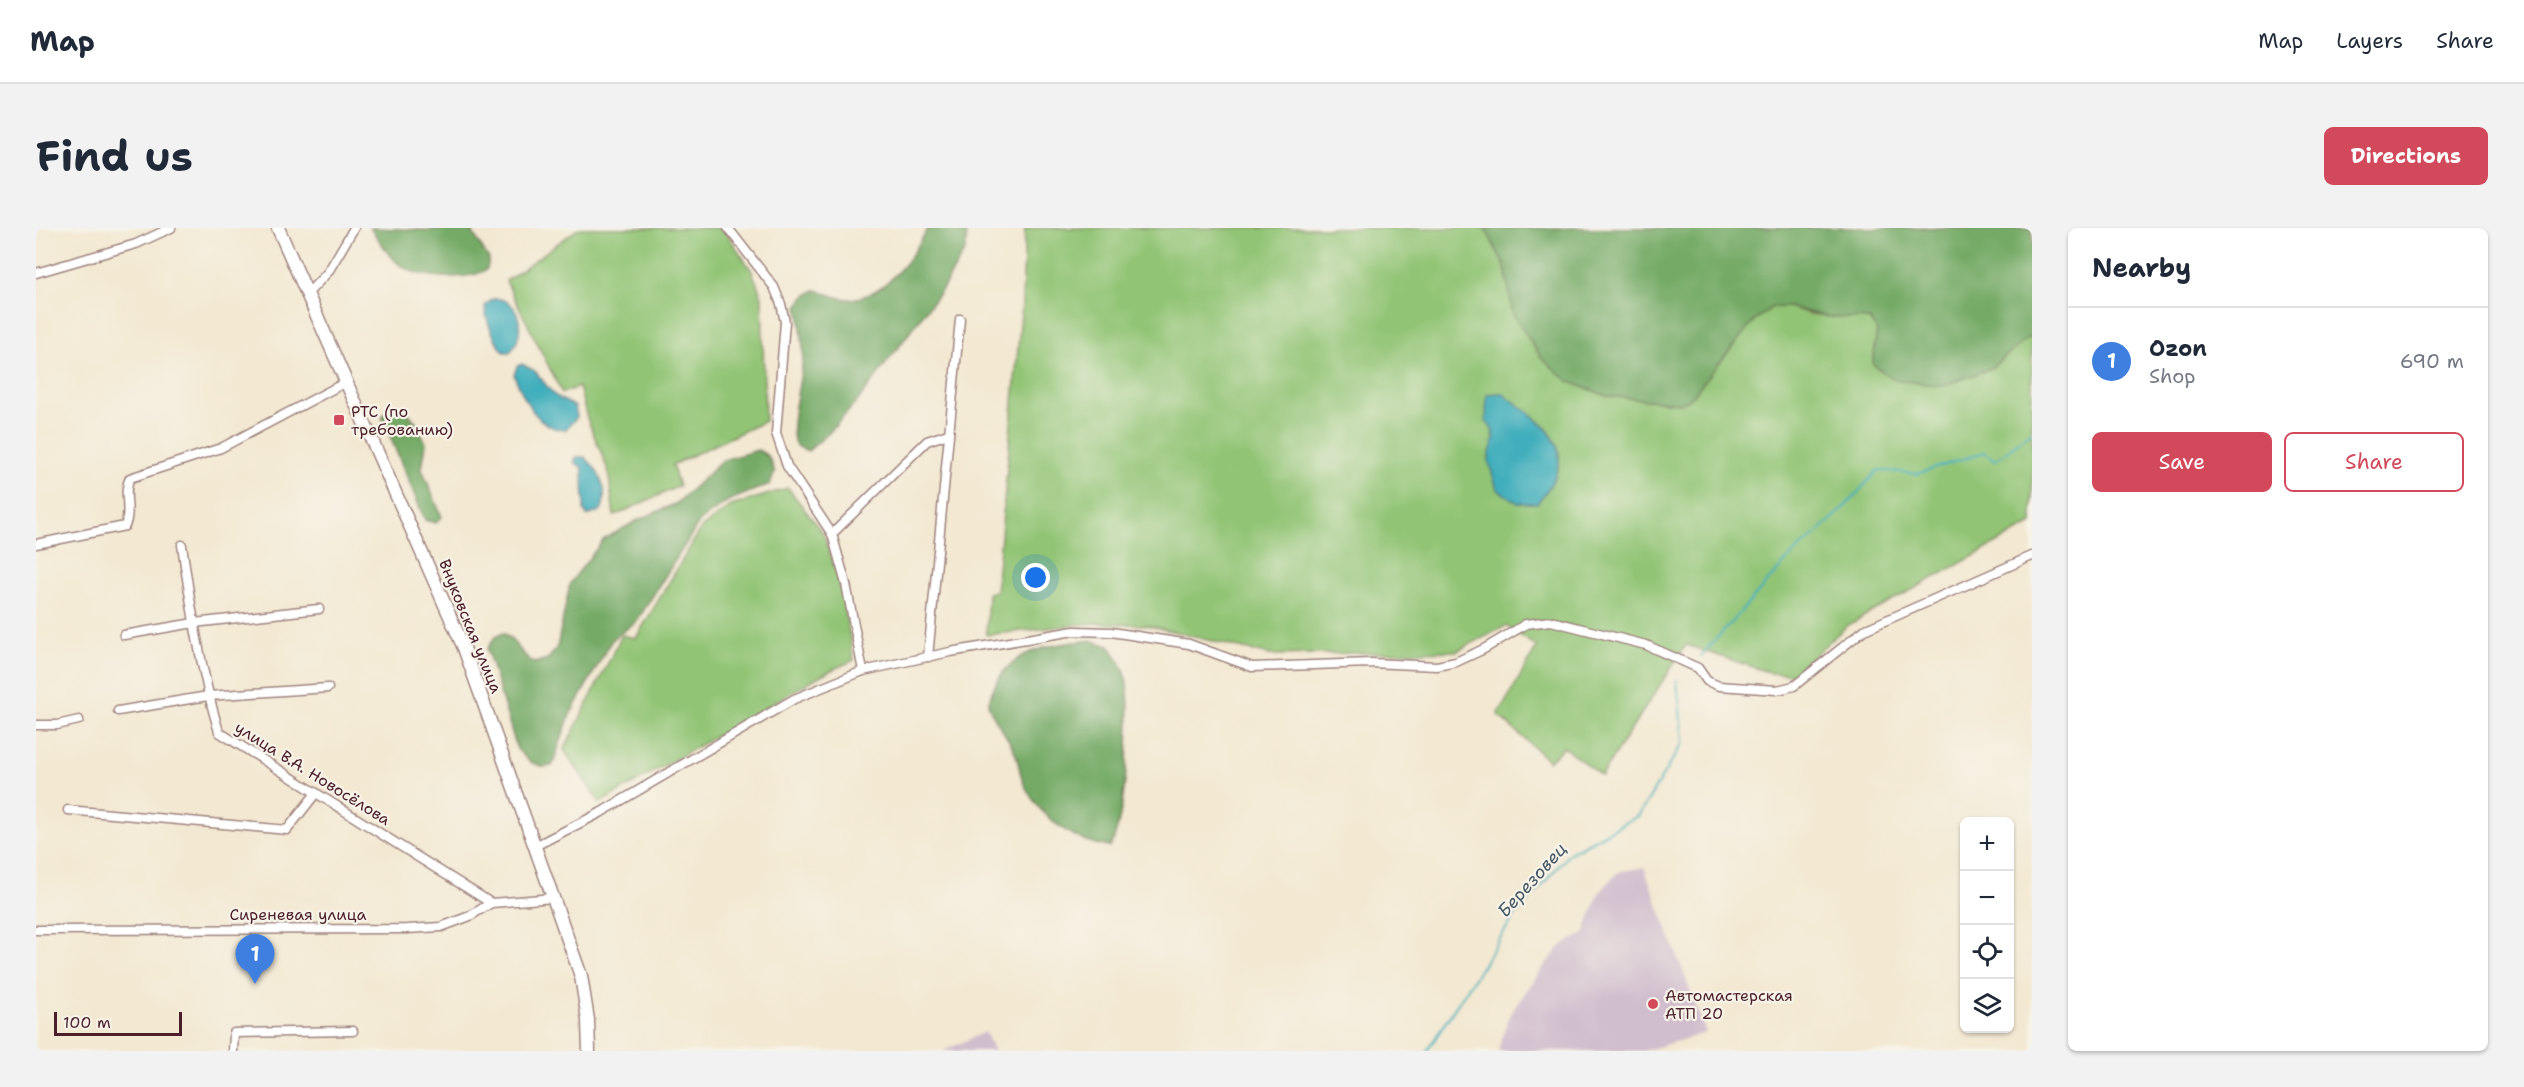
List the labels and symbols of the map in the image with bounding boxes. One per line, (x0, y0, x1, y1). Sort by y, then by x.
place label: РТС (по требованию) (351, 401, 453, 440)
marker: РТС (по требованию) (332, 413, 346, 427)
street label: Внуковская улица (434, 556, 507, 696)
your location (1021, 563, 1050, 592)
street label: улица В.А. Новосёлова (231, 717, 395, 830)
water label: Березовец (1492, 837, 1572, 923)
street label: Сиреневая улица (229, 904, 367, 925)
pin: 1 (236, 934, 274, 984)
place label: Автомастерская АТП 20 (1665, 985, 1793, 1024)
marker: Автомастерская АТП 20 (1646, 997, 1660, 1011)
scale bar (54, 1009, 182, 1036)

